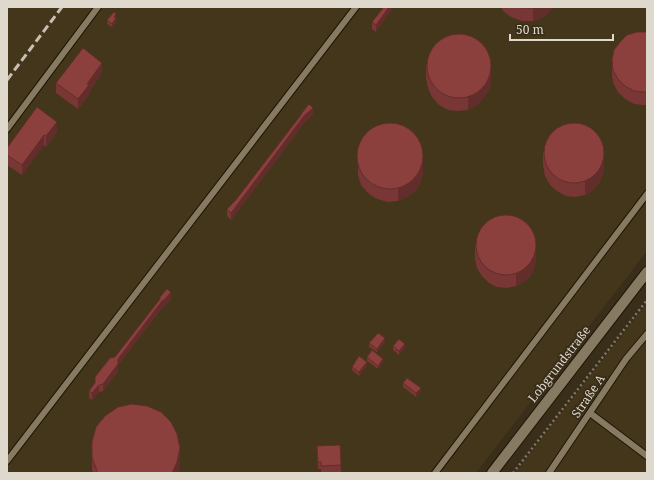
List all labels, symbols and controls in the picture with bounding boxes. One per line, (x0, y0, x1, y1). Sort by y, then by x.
scale bar (510, 16, 613, 42)
text: 50 m (516, 21, 544, 38)
street label: Lobgrundstraße (524, 322, 594, 406)
street label: Straße A (567, 371, 609, 421)

